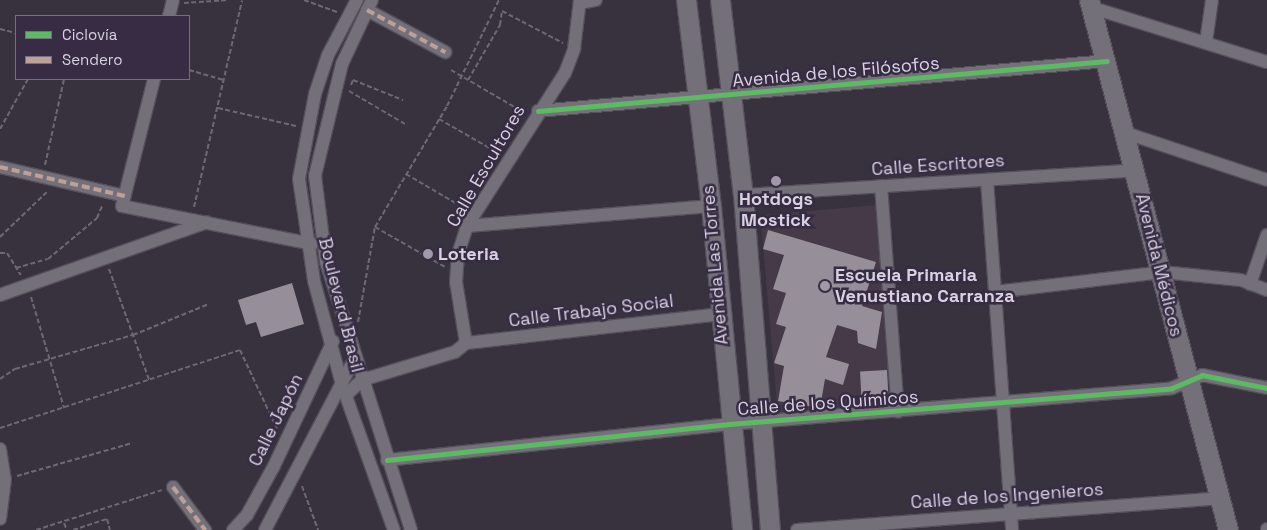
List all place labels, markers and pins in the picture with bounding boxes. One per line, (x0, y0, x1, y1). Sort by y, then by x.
marker: Hotdogs Mostick (770, 175, 782, 187)
place label: Hotdogs Mostick (739, 189, 813, 232)
place label: Loteria (438, 243, 499, 265)
marker: Loteria (422, 248, 434, 260)
place label: Escuela Primaria Venustiano Carranza (835, 265, 1015, 308)
marker: Escuela Primaria Venustiano Carranza (819, 280, 831, 292)

